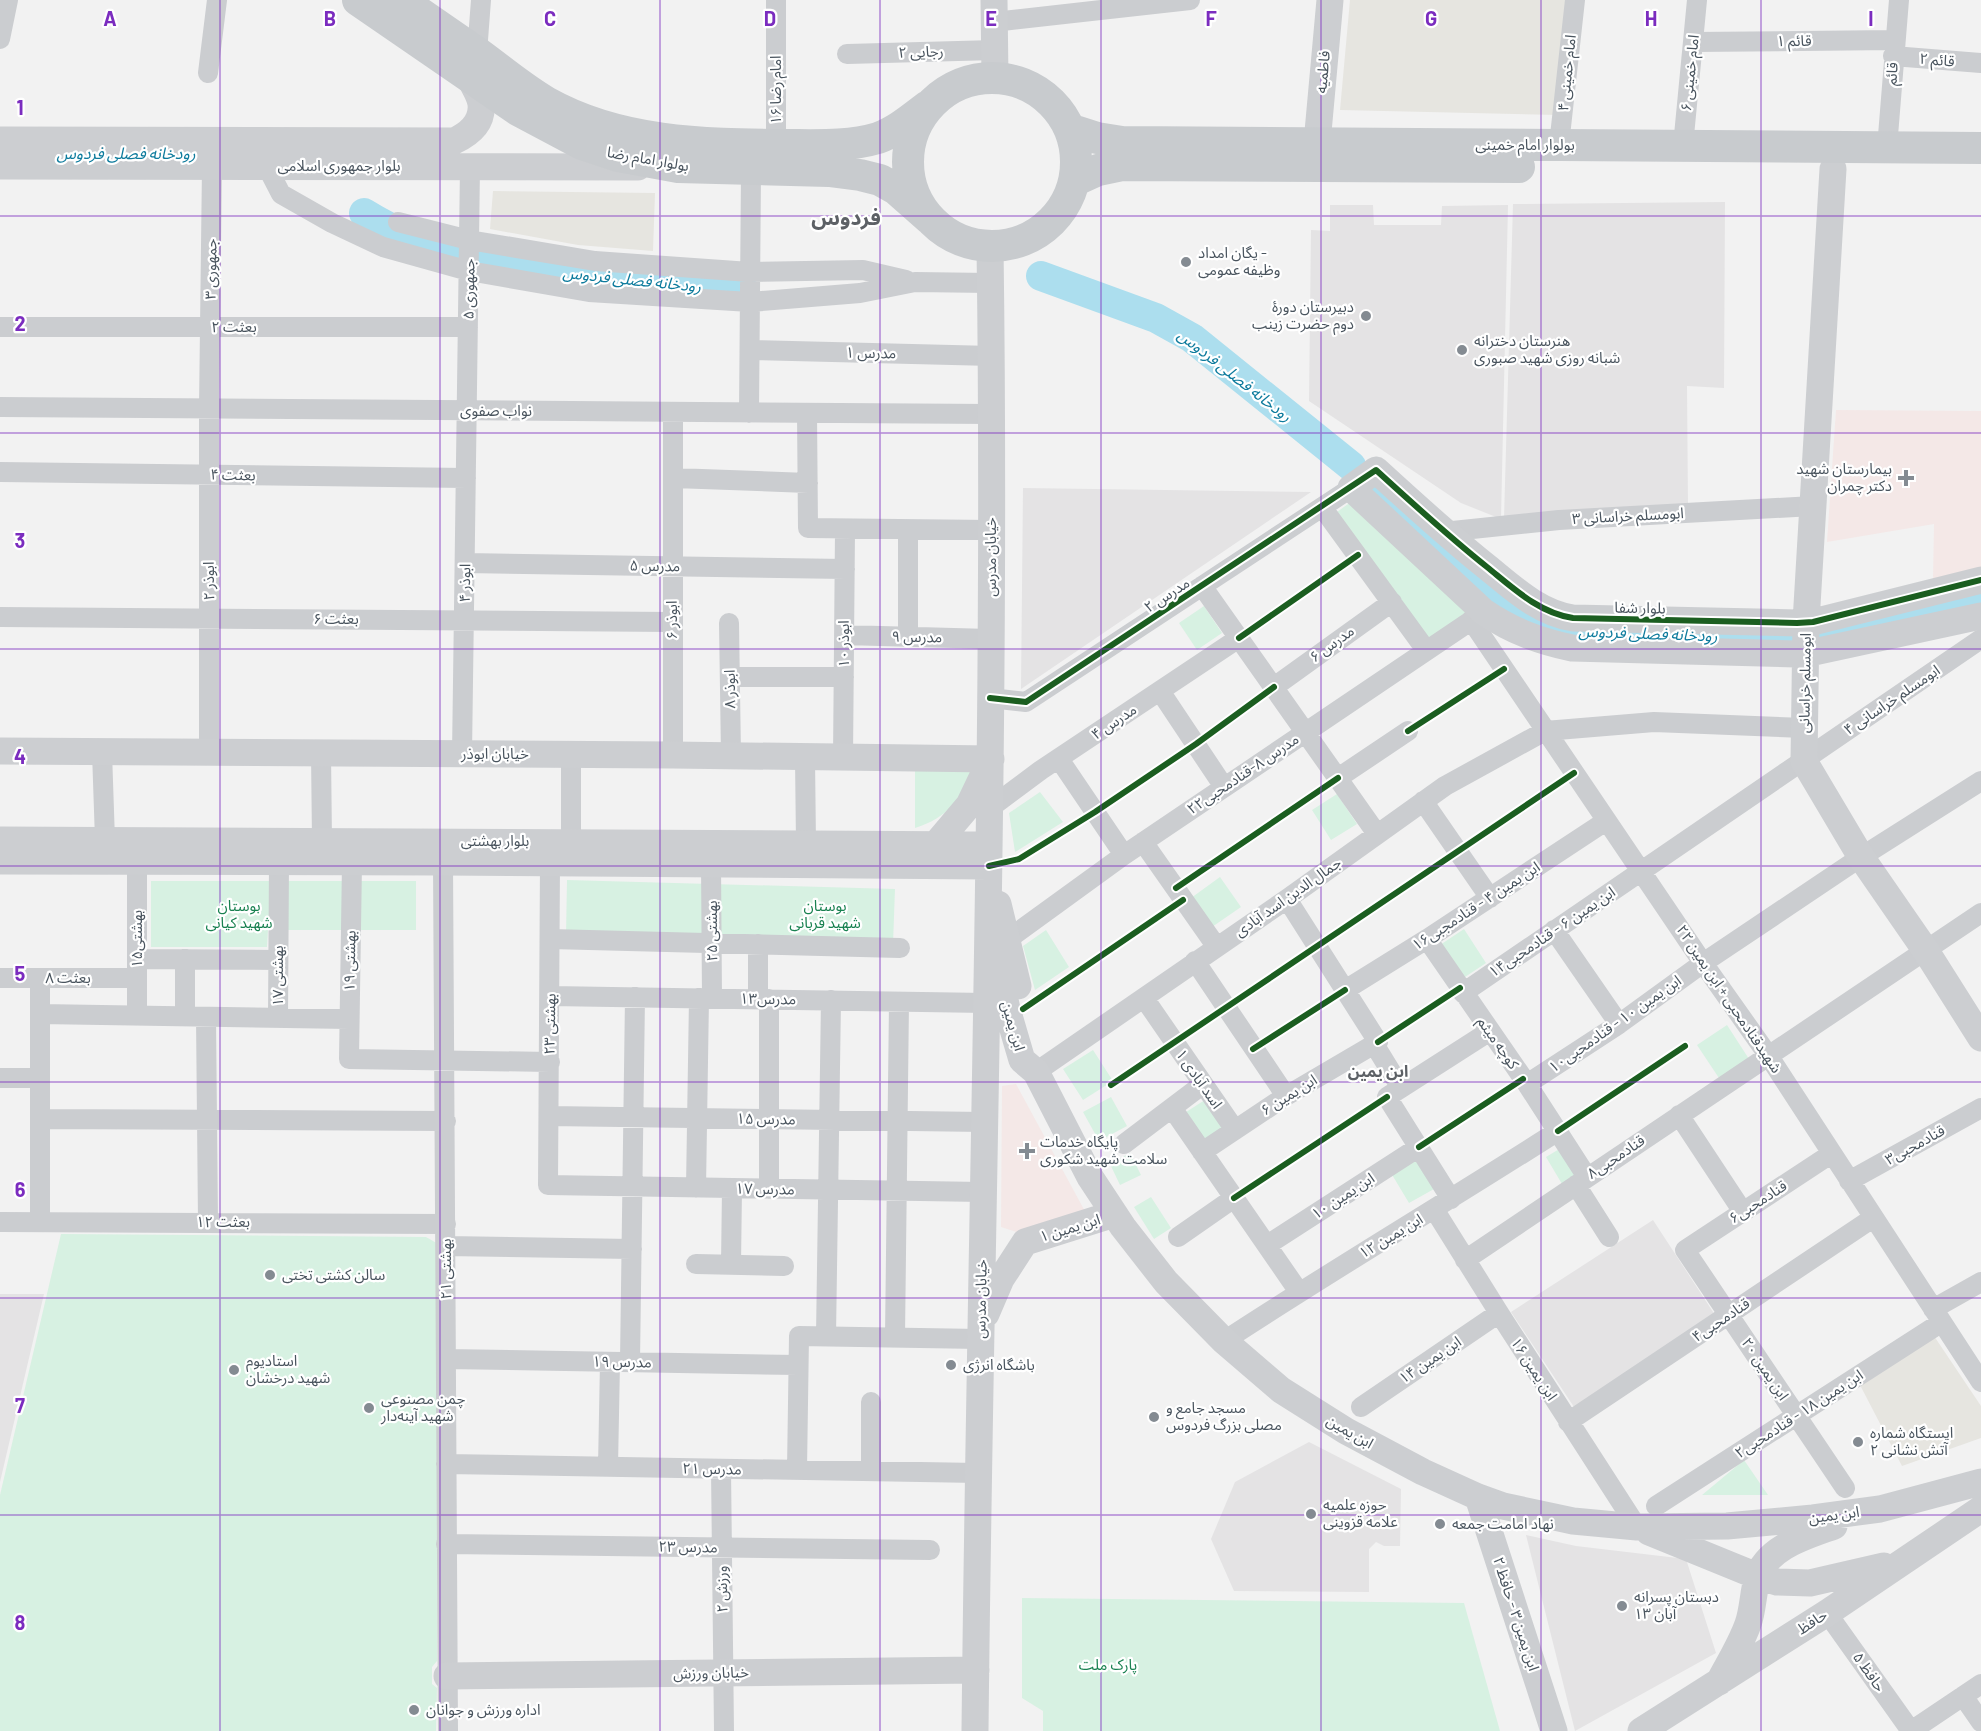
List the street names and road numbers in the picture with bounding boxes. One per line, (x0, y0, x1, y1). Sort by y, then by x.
street label: قائم ۱ (1776, 31, 1812, 52)
street label: امام خمینی ۴ (1553, 34, 1582, 112)
street label: امام خمینی ۶ (1676, 34, 1705, 112)
street label: رجایی ۲ (898, 41, 944, 62)
street label: قائم ۲ (1919, 49, 1956, 73)
street label: فاطمیه (1311, 50, 1333, 94)
street label: امام رضا ۱۶ (766, 55, 787, 125)
street label: قائم (1881, 61, 1904, 87)
street label: بولوار امام خمینی (1475, 135, 1575, 156)
street label: بولوار امام رضا (605, 142, 691, 177)
street label: بلوار جمهوری اسلامی (277, 156, 401, 175)
street label: جمهوری ۳ (200, 238, 221, 300)
street label: جمهوری ۵ (458, 258, 479, 320)
street label: بعثت ۲ (211, 317, 257, 335)
street label: مدرس ۱ (846, 343, 896, 362)
street label: نواب صفوی (460, 401, 532, 420)
street label: بعثت ۴ (210, 465, 256, 483)
street label: ابومسلم خراسانی ۳ (1572, 503, 1685, 530)
street label: خیابان مدرس (981, 517, 1000, 597)
street label: مدرس ۵ (630, 556, 680, 575)
street label: ابوذر ۲ (199, 562, 218, 600)
street label: ابوذر ۴ (455, 563, 474, 603)
street label: مدرس ۲ (1140, 573, 1193, 616)
street label: بلوار شفا (1614, 598, 1666, 617)
street label: ابوذر ۶ (662, 601, 681, 639)
street label: بعثت ۶ (313, 609, 359, 627)
street label: ابوذر ۱۰ (834, 620, 853, 668)
street label: مدرس ۶ (1306, 621, 1358, 666)
street label: مدرس ۹ (892, 627, 942, 646)
street label: ابومسلم خراسانی (1794, 633, 1817, 733)
street label: ابومسلم خراسانی ۴ (1840, 660, 1945, 740)
street label: ابوذر ۸ (720, 669, 739, 709)
street label: مدرس ۴ (1087, 700, 1140, 744)
street label: مدرس ۸-قنادمحبی۲۲ (1183, 729, 1302, 818)
street label: خیابان ابوذر (460, 744, 529, 763)
street label: بلوار بهشتی (461, 831, 529, 850)
street label: جمال الدین اسد آبادی (1231, 853, 1345, 941)
street label: ابن یمین ۴ - قنادمجبی۱۶ (1408, 857, 1543, 954)
street label: ابن یمین ۶ - قنادمحبی۱۴ (1485, 882, 1619, 981)
street label: بهشتی ۲۵ (702, 900, 721, 962)
street label: بهشتی۱۵ (127, 910, 146, 968)
street label: شهیدقنادمحبی + ابن یمین ۲۲ (1673, 921, 1786, 1077)
street label: بهشتی ۱۹ (339, 930, 360, 992)
street label: بهشتی ۱۷ (268, 945, 287, 1007)
street label: بعثت ۸ (45, 968, 91, 986)
street label: ابن یمین ۱۰ - قنادمحبی۱۰ (1545, 971, 1685, 1077)
street label: مدرس۱۳ (740, 989, 796, 1008)
street label: بهشتی ۲۳ (539, 993, 560, 1055)
street label: ابن یمین (997, 999, 1030, 1053)
street label: کوچه میثم (1472, 1013, 1524, 1075)
street label: اسد آبادی ۱ (1172, 1045, 1227, 1112)
street label: ابن یمین ۶ (1257, 1070, 1320, 1119)
street label: مدرس ۱۵ (736, 1108, 796, 1129)
street label: قنادمحبی۳ (1881, 1120, 1948, 1169)
street label: قنادمحبی۸ (1583, 1130, 1648, 1183)
street label: ابن یمین ۱۰ (1308, 1168, 1378, 1223)
street label: قنادمحبی۶ (1725, 1176, 1791, 1227)
street label: مدرس ۱۷ (735, 1178, 795, 1199)
street label: ابن یمین ۱ (1037, 1209, 1103, 1246)
street label: ابن یمین ۱۲ (1355, 1209, 1426, 1262)
street label: بعثت ۱۲ (196, 1212, 250, 1230)
street label: بهشتی ۲۱ (436, 1238, 455, 1300)
street label: خیابان مدرس (970, 1259, 991, 1339)
street label: قنادمحبی۴ (1688, 1293, 1753, 1346)
street label: ابن یمین ۱۴ (1395, 1332, 1465, 1387)
street label: ابن یمین ۱۶ (1507, 1334, 1562, 1404)
street label: ابن یمین ۲۰ (1738, 1334, 1793, 1404)
street label: مدرس ۱۹ (592, 1351, 652, 1372)
street label: ابن یمین ۱۸ - قنادمحبی۲ (1731, 1365, 1866, 1462)
street label: ابن یمین (1323, 1411, 1377, 1453)
street label: مدرس ۲۱ (682, 1458, 742, 1479)
street label: ابن یمین (1807, 1502, 1861, 1527)
street label: مدرس ۲۳ (658, 1536, 718, 1557)
street label: ابن یمین ۳ - حافظ ۲ (1489, 1554, 1544, 1673)
street label: ورزش ۲ (712, 1565, 731, 1613)
street label: حافظ (1793, 1605, 1830, 1638)
street label: حافظ ۵ (1850, 1648, 1890, 1695)
street label: خیابان ورزش (673, 1662, 749, 1683)

